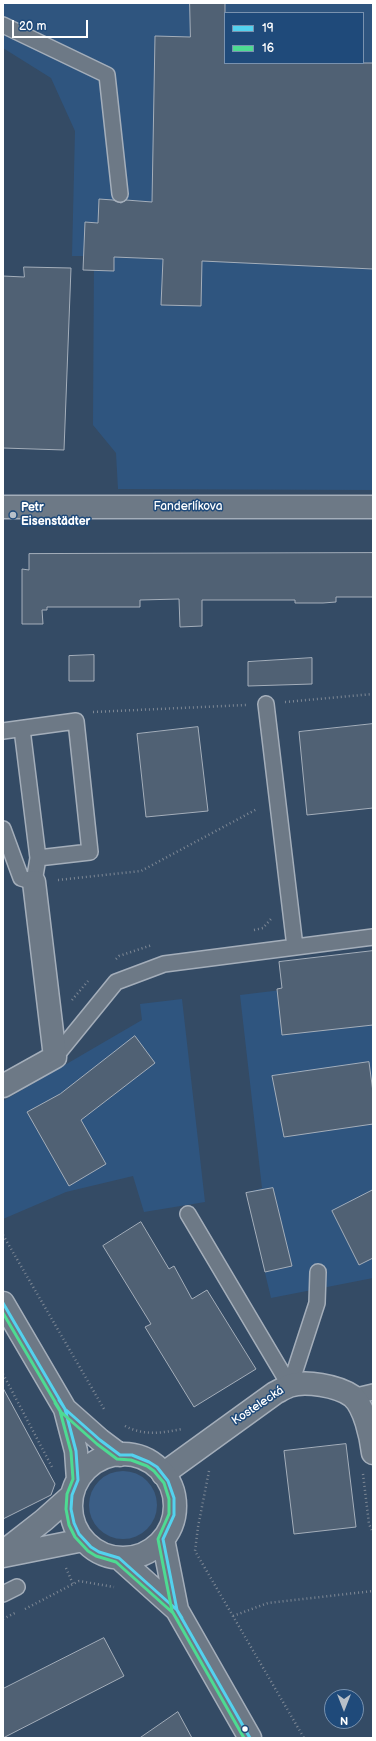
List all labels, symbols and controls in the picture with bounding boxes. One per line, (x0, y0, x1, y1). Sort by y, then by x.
scale bar (14, 12, 90, 38)
legend (224, 12, 364, 64)
text: 20 m (19, 19, 46, 34)
text: 19 (262, 21, 274, 36)
text: 16 (262, 41, 274, 56)
street label: Fanderlíkova (153, 500, 223, 514)
place label: Petr Eisenstädter (21, 501, 90, 529)
marker: Petr Eisenstädter (8, 510, 18, 520)
street label: Kostelecká (229, 1383, 287, 1429)
north arrow (324, 1689, 364, 1729)
text: N (340, 1714, 348, 1727)
unlabelled marker (240, 1724, 250, 1734)

